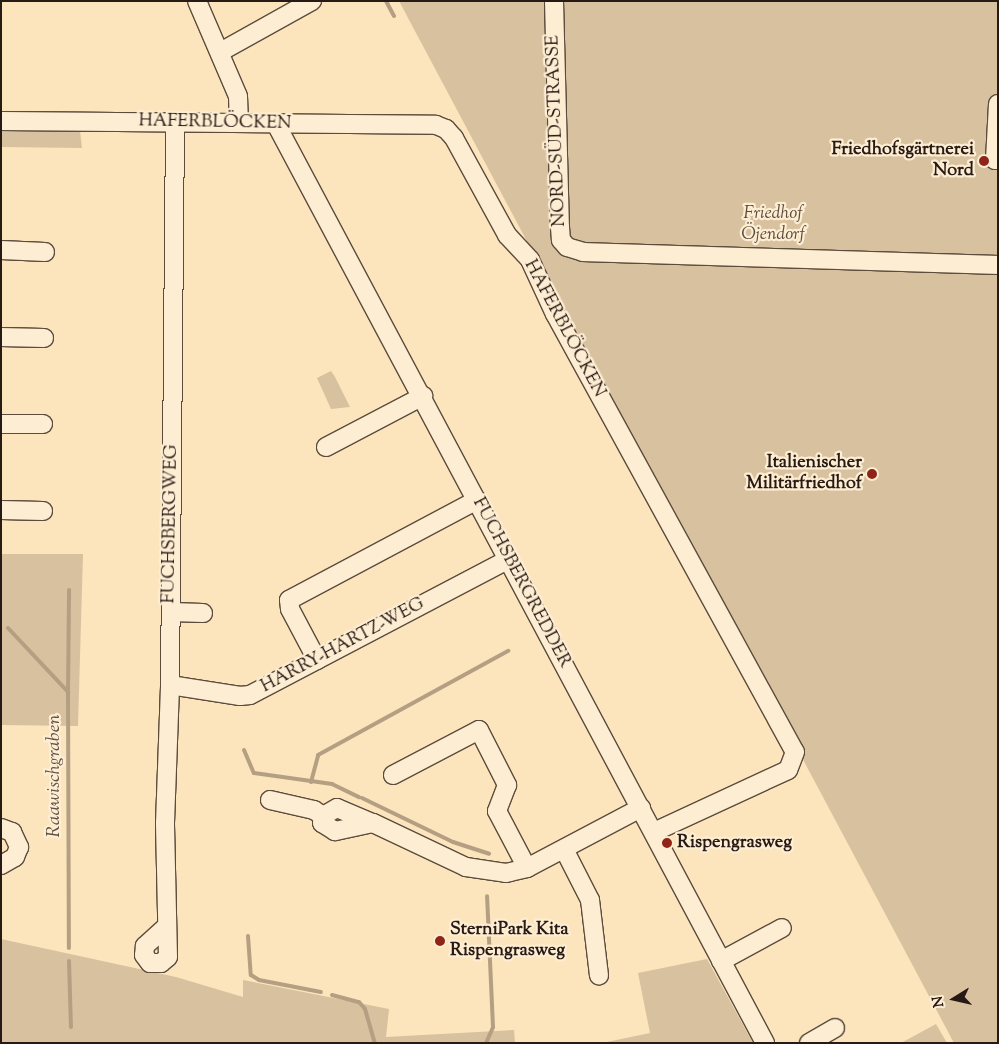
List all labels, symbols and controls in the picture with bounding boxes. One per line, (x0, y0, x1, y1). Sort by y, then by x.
street label: NORD-SÜD-STRASSE (543, 35, 571, 227)
street label: HAFERBLÖCKEN (138, 111, 292, 135)
place label: Friedhofsgärtnerei Nord (832, 140, 974, 182)
marker: Friedhofsgärtnerei Nord (978, 155, 990, 167)
park label: Friedhof Öjendorf (741, 204, 805, 246)
street label: HAFERBLÖCKEN (519, 256, 609, 402)
street label: FUCHSBERGWEG (159, 444, 183, 604)
place label: Italienischer Militärfriedhof (746, 453, 862, 496)
marker: Italienischer Militärfriedhof (866, 468, 878, 480)
street label: FUCHSBERGREDDER (467, 494, 575, 672)
street label: HARRY-HARTZ-WEG (258, 594, 428, 698)
water label: Raawischgraben (44, 715, 66, 837)
place label: Rispengrasweg (677, 832, 792, 854)
marker: Rispengrasweg (661, 837, 673, 849)
place label: SterniPark Kita Rispengrasweg (450, 920, 569, 962)
marker: SterniPark Kita Rispengrasweg (434, 935, 446, 947)
north arrow (929, 974, 979, 1024)
text: N (928, 994, 950, 1009)

